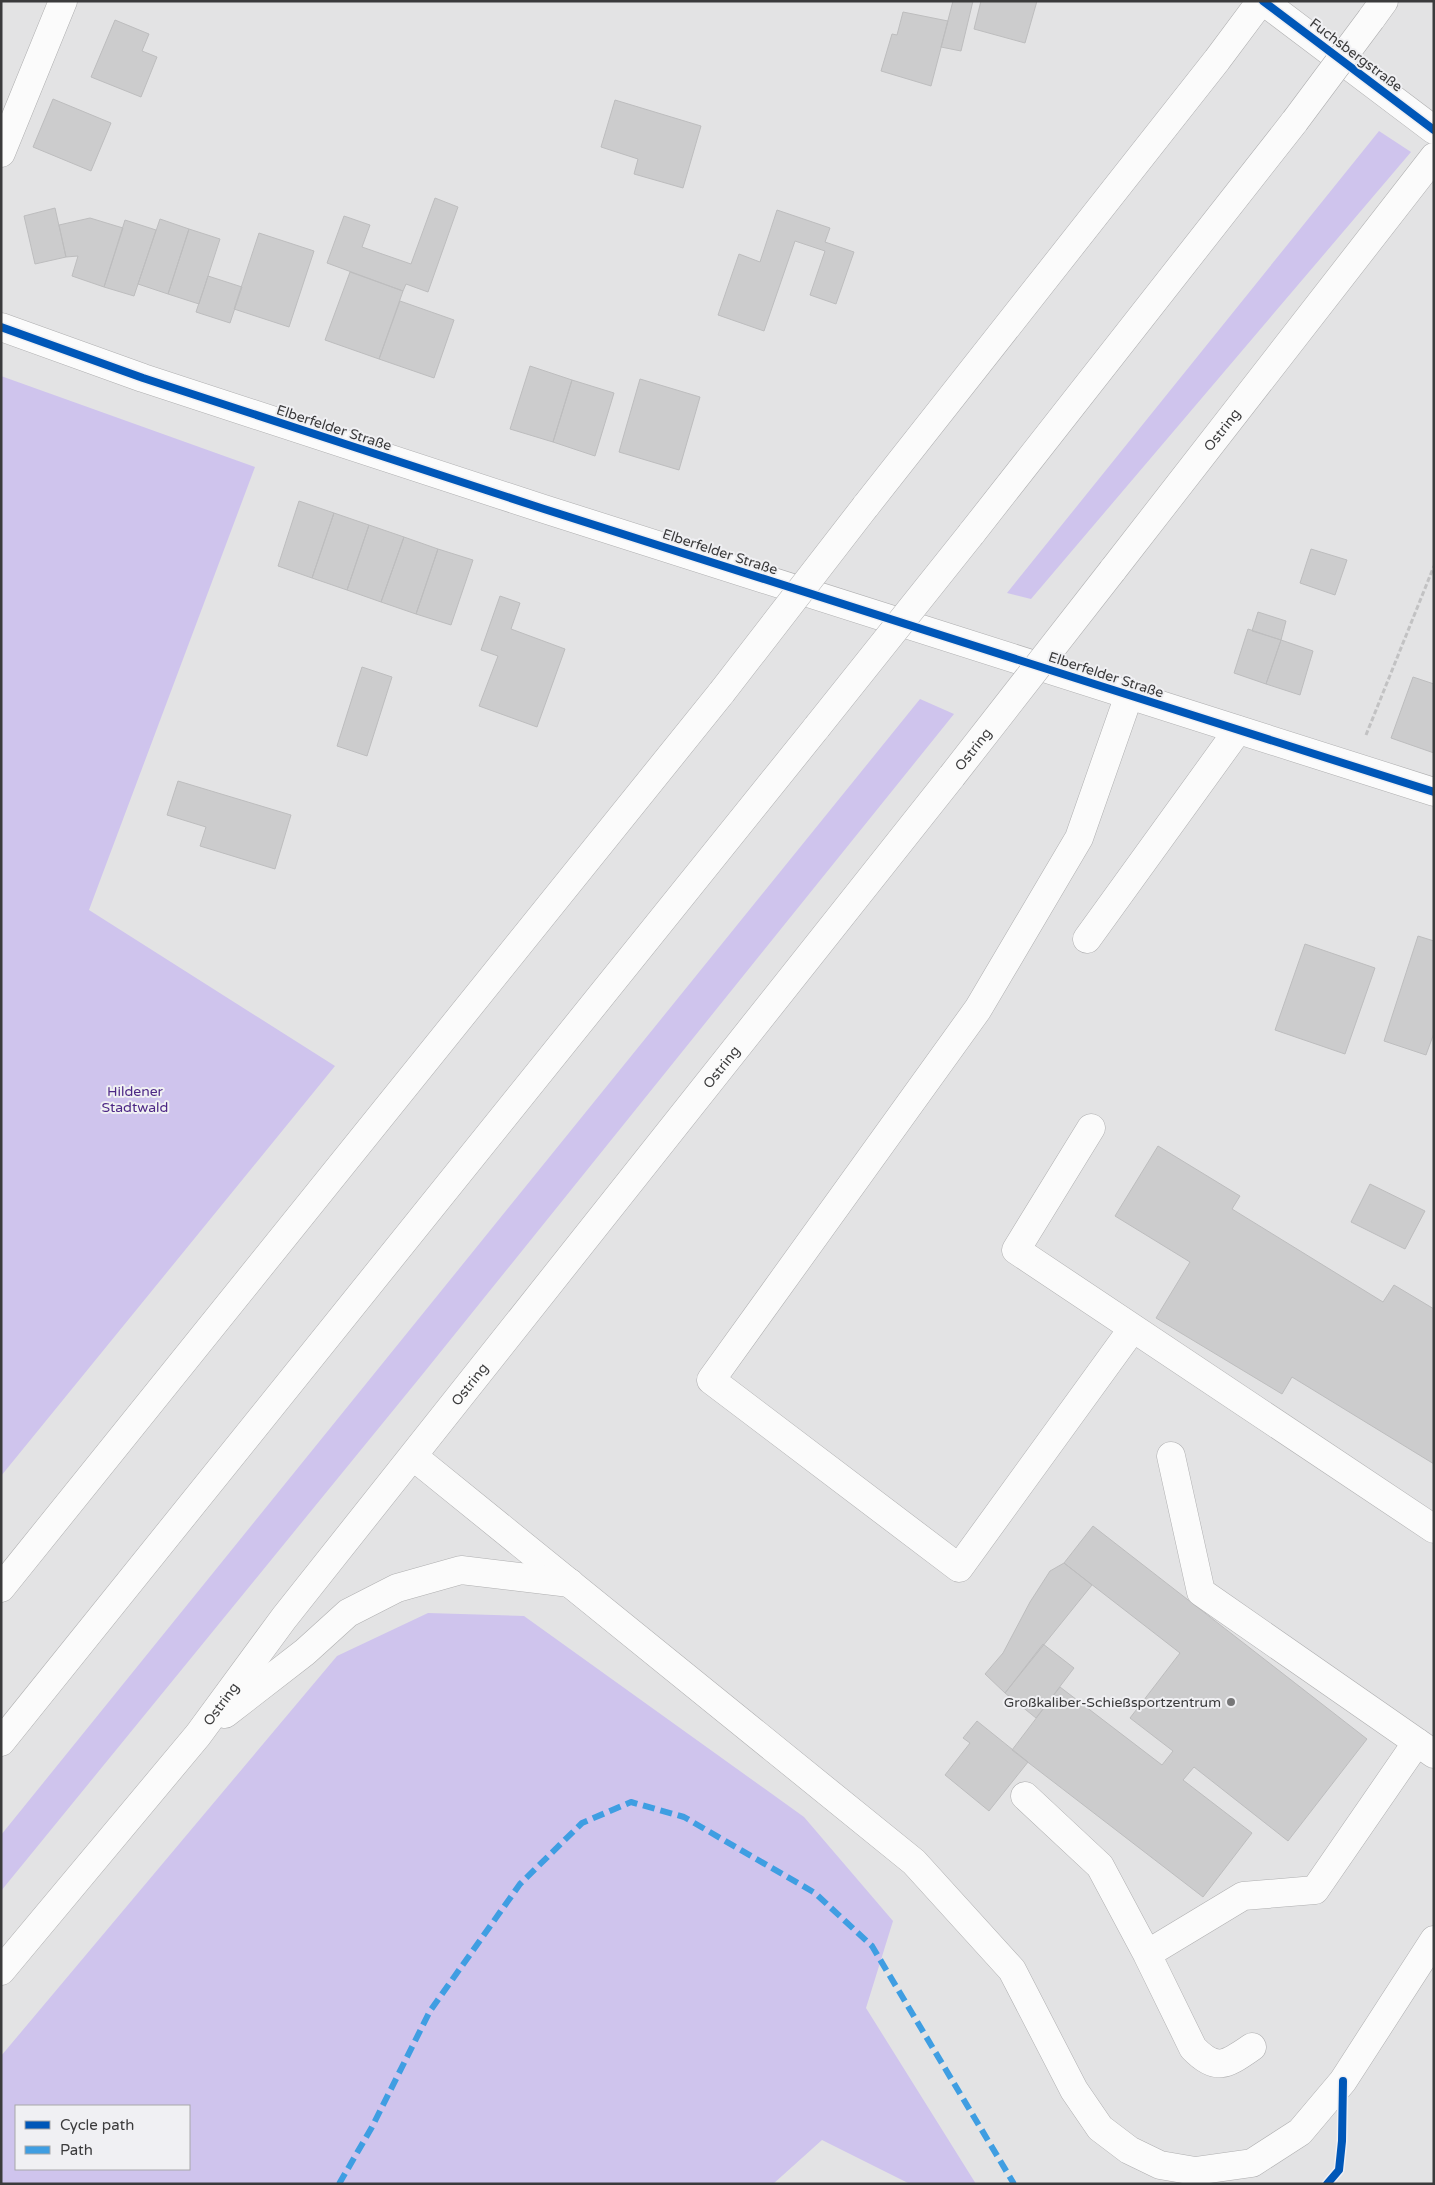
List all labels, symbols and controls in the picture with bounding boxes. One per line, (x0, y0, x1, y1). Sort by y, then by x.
street label: Fuchsbergstraße (1306, 15, 1406, 95)
street label: Elberfelder Straße (274, 401, 394, 455)
street label: Ostring (1200, 405, 1244, 454)
street label: Elberfelder Straße (660, 525, 780, 579)
street label: Elberfelder Straße (1046, 648, 1166, 702)
street label: Ostring (951, 724, 995, 774)
street label: Ostring (699, 1042, 743, 1092)
park label: Hildener Stadtwald (102, 1083, 168, 1116)
street label: Ostring (447, 1360, 492, 1409)
street label: Ostring (199, 1679, 242, 1729)
place label: Großkaliber-Schießsportzentrum (1004, 1694, 1221, 1711)
marker: Großkaliber-Schießsportzentrum (1225, 1696, 1237, 1708)
legend (15, 2105, 190, 2170)
text: Cycle path (60, 2116, 134, 2134)
text: Path (60, 2141, 93, 2159)

